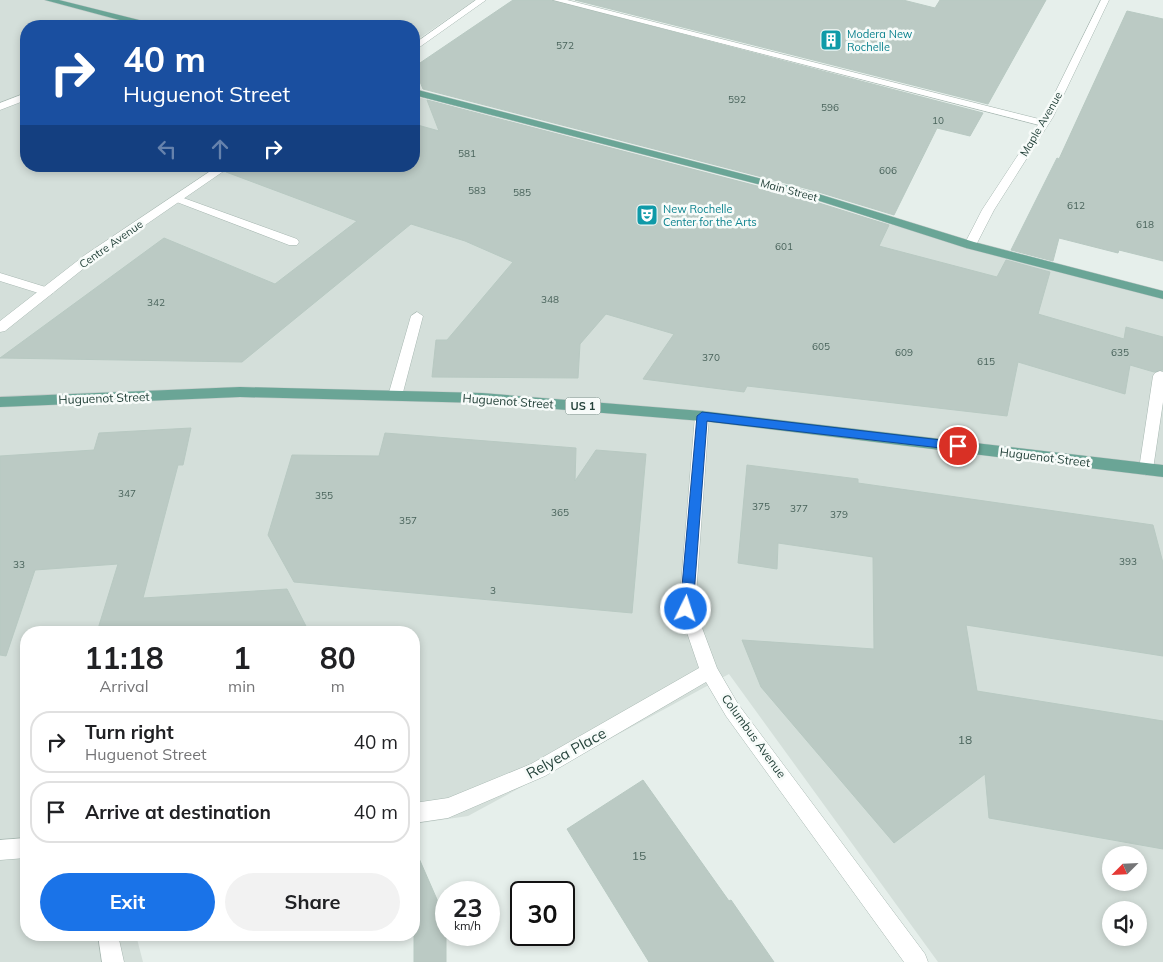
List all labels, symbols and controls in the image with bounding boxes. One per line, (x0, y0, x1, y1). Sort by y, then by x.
place label: Modera New Rochelle (847, 27, 913, 54)
building icon: Modera New Rochelle (819, 28, 843, 52)
text: 40 m (123, 37, 206, 81)
house number: 572 (556, 39, 574, 52)
icon: right (40, 40, 105, 105)
text: Huguenot Street (123, 80, 290, 108)
street label: Maple Avenue (1017, 89, 1065, 159)
house number: 592 (728, 93, 746, 106)
house number: 596 (821, 101, 839, 114)
house number: 10 (932, 114, 944, 127)
icon: left (153, 135, 181, 163)
icon: ahead (206, 135, 234, 163)
icon: right (259, 135, 287, 163)
house number: 581 (458, 147, 476, 160)
house number: 606 (879, 164, 897, 177)
street label: Main Street (759, 176, 819, 204)
house number: 583 (468, 184, 486, 197)
house number: 585 (513, 186, 531, 199)
house number: 612 (1067, 199, 1085, 212)
place label: New Rochelle Center for the Arts (663, 202, 757, 229)
theatre icon: New Rochelle Center for the Arts (635, 203, 659, 227)
street label: Centre Avenue (76, 217, 146, 271)
house number: 618 (1136, 218, 1154, 231)
house number: 601 (775, 240, 793, 253)
house number: 348 (541, 293, 559, 306)
house number: 342 (147, 296, 165, 309)
house number: 605 (812, 340, 830, 353)
house number: 609 (895, 346, 913, 359)
house number: 635 (1111, 346, 1129, 359)
house number: 370 (702, 351, 720, 364)
house number: 615 (977, 355, 995, 368)
street label: Huguenot Street (58, 389, 150, 407)
street label: Huguenot Street (462, 390, 554, 412)
road number: US 1 (566, 398, 600, 414)
pin (937, 425, 979, 467)
icon: arrive (944, 432, 972, 460)
street label: Huguenot Street (999, 444, 1091, 470)
house number: 347 (118, 487, 136, 500)
house number: 355 (315, 489, 333, 502)
house number: 375 (752, 500, 770, 513)
house number: 377 (790, 502, 808, 515)
house number: 365 (551, 506, 569, 519)
house number: 379 (830, 508, 848, 521)
house number: 357 (399, 514, 417, 527)
house number: 393 (1119, 555, 1137, 568)
house number: 33 (13, 558, 25, 571)
position arrow (659, 582, 711, 634)
house number: 3 (490, 584, 496, 597)
text: 11:18 (84, 639, 164, 677)
text: 1 (233, 639, 251, 677)
text: 80 (320, 639, 356, 677)
text: Arrival (100, 676, 149, 696)
text: min (228, 676, 255, 696)
text: m (331, 676, 345, 696)
street label: Columbus Avenue (719, 691, 789, 781)
text: Turn right (85, 720, 174, 744)
street label: Relyea Place (523, 723, 609, 783)
icon: right (42, 728, 70, 756)
text: 40 m (354, 730, 398, 754)
house number: 18 (958, 732, 972, 747)
text: Huguenot Street (85, 744, 207, 764)
icon: arrive (42, 798, 70, 826)
text: Arrive at destination (85, 800, 271, 824)
text: 40 m (354, 800, 398, 824)
north arrow (1102, 846, 1148, 891)
map controls (1102, 846, 1147, 946)
house number: 15 (632, 848, 646, 863)
button: Exit (40, 873, 215, 931)
button: Share (225, 873, 400, 931)
speed limit sign: 30 (510, 881, 575, 946)
text: 23 (452, 892, 483, 923)
button: sound (1102, 901, 1147, 946)
text: km/h (454, 918, 481, 933)

